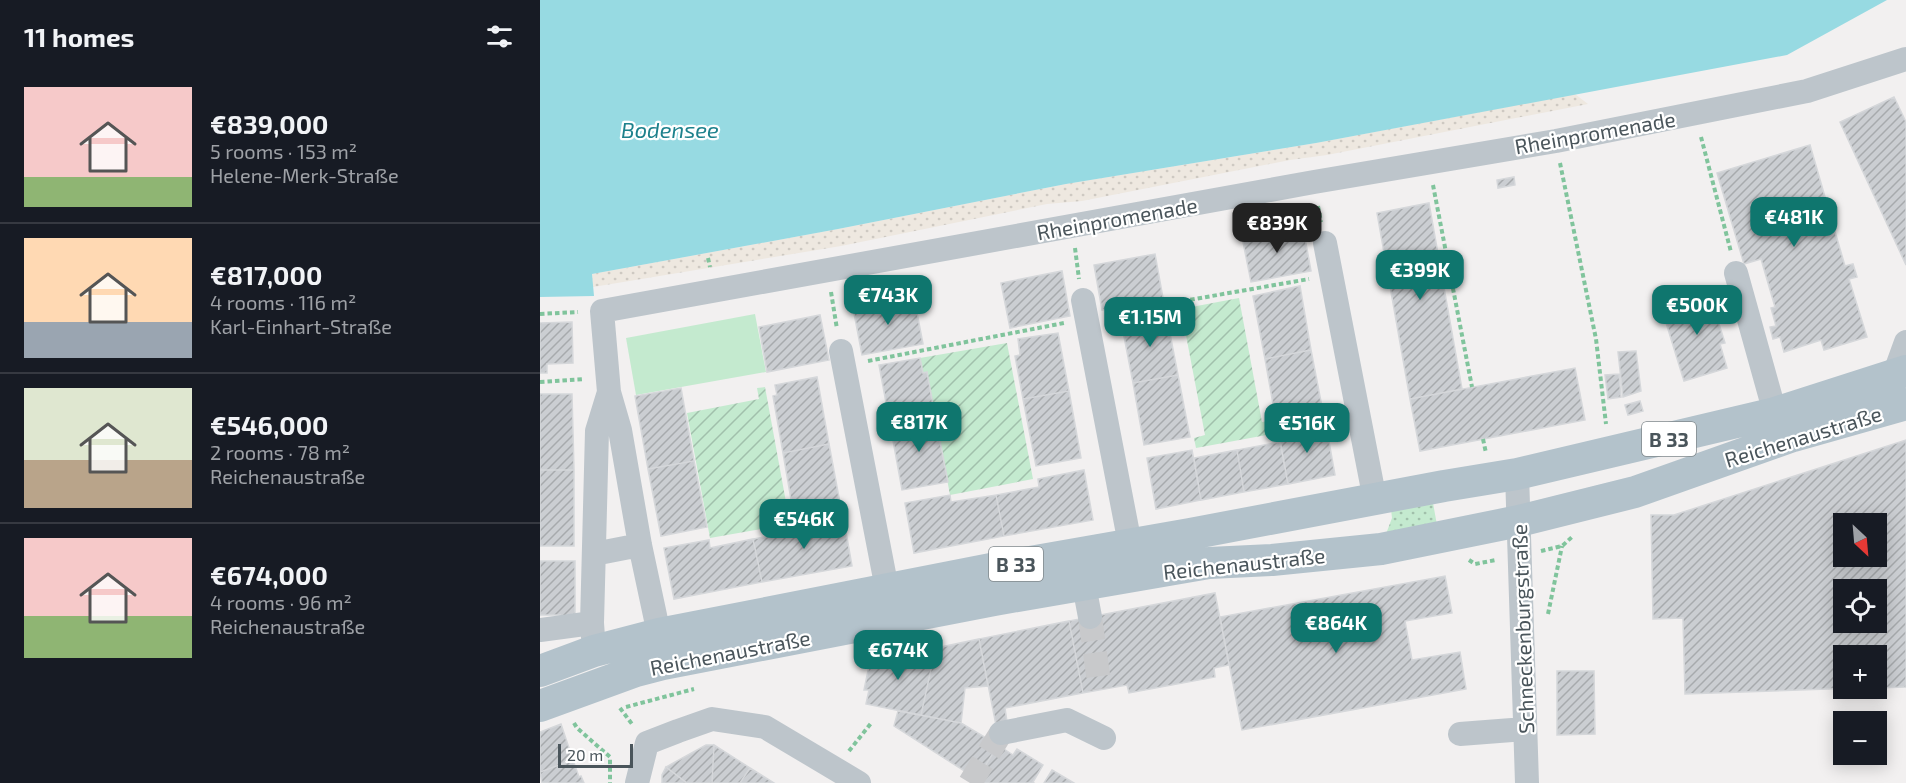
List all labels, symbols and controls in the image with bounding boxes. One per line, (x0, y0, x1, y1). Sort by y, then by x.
icon: filters (483, 20, 516, 53)
text: 11 homes (24, 21, 134, 52)
street label: Rheinpromenade (1513, 106, 1677, 158)
text: €839,000 (210, 108, 328, 139)
icon: home (72, 111, 144, 183)
water label: Bodensee (621, 116, 719, 142)
text: 5 rooms · 153 m² (210, 139, 357, 163)
text: Helene-Merk-Straße (210, 163, 399, 187)
street label: Rheinpromenade (1035, 192, 1199, 244)
pin: €481K (1752, 197, 1836, 248)
pin: €839K (1235, 203, 1319, 254)
text: €481K (1764, 204, 1824, 228)
text: €839K (1246, 210, 1308, 234)
pin: €399K (1378, 250, 1462, 301)
text: €399K (1390, 257, 1450, 281)
text: €817,000 (210, 259, 322, 290)
icon: home (72, 262, 144, 334)
pin: €743K (846, 275, 930, 326)
text: €743K (858, 282, 918, 306)
pin: €500K (1655, 285, 1739, 336)
text: 4 rooms · 116 m² (210, 290, 356, 314)
text: €500K (1666, 292, 1728, 316)
pin: €1.15M (1101, 297, 1199, 348)
text: €1.15M (1118, 304, 1182, 328)
text: Karl-Einhart-Straße (210, 314, 392, 338)
street label: Reichenaustraße (1721, 400, 1885, 472)
pin: €817K (877, 402, 961, 453)
pin: €516K (1265, 403, 1349, 454)
text: €546,000 (210, 409, 328, 440)
text: €817K (890, 409, 948, 433)
text: €516K (1279, 410, 1336, 434)
icon: home (72, 412, 144, 484)
road number: B 33 (1642, 422, 1696, 456)
text: 2 rooms · 78 m² (210, 440, 350, 464)
text: Reichenaustraße (210, 464, 365, 488)
pin: €546K (762, 499, 846, 550)
text: €546K (773, 506, 835, 530)
north arrow (1833, 513, 1887, 567)
map controls (1833, 513, 1887, 765)
street label: Schneckenburgstraße (1506, 524, 1538, 734)
street label: Reichenaustraße (1162, 542, 1326, 584)
road number: B 33 (989, 547, 1043, 581)
text: €674,000 (210, 559, 328, 590)
icon: home (72, 562, 144, 634)
button: locate (1833, 579, 1887, 633)
text: 4 rooms · 96 m² (210, 590, 352, 614)
pin: €864K (1294, 603, 1378, 654)
text: €864K (1305, 610, 1367, 634)
text: Reichenaustraße (210, 614, 365, 638)
street label: Reichenaustraße (648, 624, 812, 680)
pin: €674K (856, 630, 940, 681)
text: €674K (868, 637, 928, 661)
button: + (1833, 645, 1887, 699)
button: − (1833, 711, 1887, 765)
scale bar (558, 741, 633, 768)
text: 20 m (567, 745, 603, 764)

